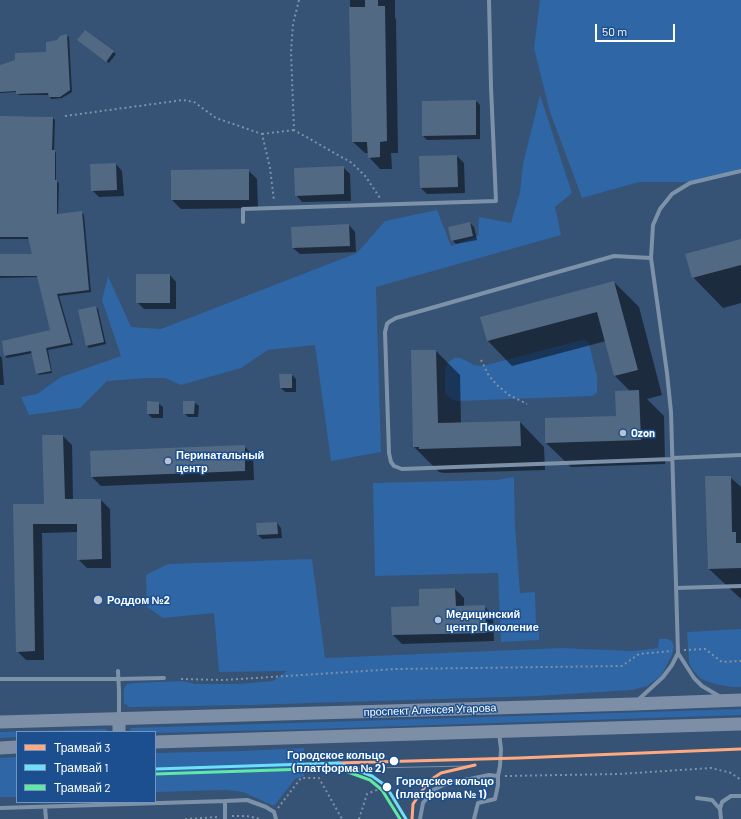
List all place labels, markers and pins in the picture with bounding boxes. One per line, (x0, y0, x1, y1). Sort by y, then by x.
place label: Ozon (631, 426, 655, 440)
marker: Ozon (618, 428, 628, 438)
place label: Перинатальный центр (176, 448, 264, 474)
marker: Перинатальный центр (163, 456, 173, 466)
place label: Роддом №2 (107, 593, 170, 607)
marker: Роддом №2 (92, 594, 104, 606)
place label: Медицинский центр Поколение (446, 607, 539, 633)
marker: Медицинский центр Поколение (433, 615, 443, 625)
place label: Городское кольцо (платформа № 2) (287, 748, 385, 774)
marker: Городское кольцо (платформа № 2) (388, 755, 400, 767)
place label: Городское кольцо (платформа № 1) (396, 774, 494, 800)
marker: Городское кольцо (платформа № 1) (381, 781, 393, 793)

